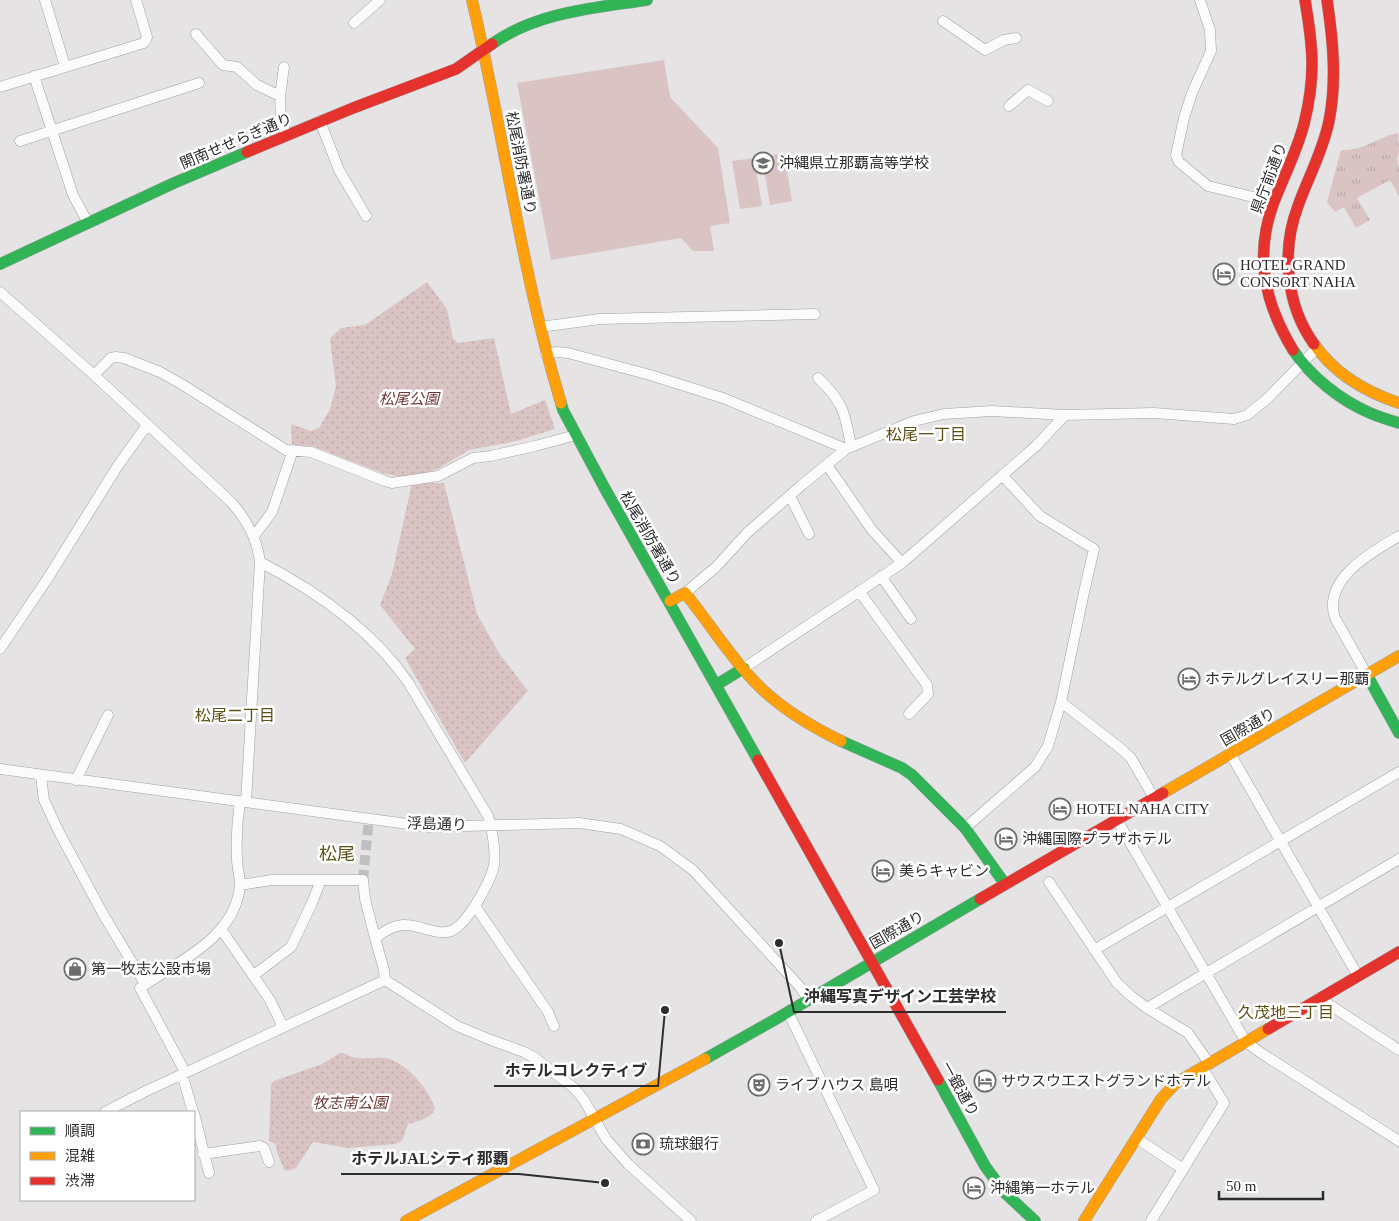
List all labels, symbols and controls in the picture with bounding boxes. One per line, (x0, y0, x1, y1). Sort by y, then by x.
street label: 開南せせらぎ通り (178, 110, 294, 172)
street label: 松尾消防署通り (503, 110, 539, 216)
street label: 県庁前通り (1248, 140, 1290, 216)
school or university icon: 沖縄県立那覇高等学校 (751, 151, 775, 175)
place label: 沖縄県立那覇高等学校 (779, 155, 929, 171)
place label: HOTEL GRAND CONSORT NAHA (1240, 257, 1356, 290)
hotel icon: HOTEL GRAND CONSORT NAHA (1212, 262, 1236, 286)
park label: 松尾公園 (379, 391, 441, 407)
district label: 松尾一丁目 (886, 426, 966, 443)
street label: 松尾消防署通り (617, 489, 683, 587)
hotel icon: ホテルグレイスリー那覇 (1177, 667, 1201, 691)
place label: ホテルグレイスリー那覇 (1205, 671, 1370, 687)
street label: 国際通り (1218, 705, 1278, 749)
district label: 松尾二丁目 (195, 707, 275, 724)
hotel icon: HOTEL NAHA CITY (1048, 797, 1072, 821)
place label: HOTEL NAHA CITY (1076, 801, 1210, 817)
street label: 浮島通り (407, 815, 467, 833)
hotel icon: 沖縄国際プラザホテル (994, 827, 1018, 851)
place label: 沖縄国際プラザホテル (1022, 831, 1172, 847)
district label: 松尾 (319, 844, 355, 864)
hotel icon: 美らキャビン (871, 859, 895, 883)
place label: 美らキャビン (899, 863, 989, 879)
street label: 国際通り (867, 908, 927, 952)
shop icon: 第一牧志公設市場 (63, 957, 87, 981)
place label: 第一牧志公設市場 (91, 960, 211, 977)
callout: 沖縄写真デザイン工芸学校 (794, 981, 1006, 1012)
text: 沖縄写真デザイン工芸学校 (804, 987, 996, 1005)
district label: 久茂地三丁目 (1238, 1004, 1334, 1021)
callout: ホテルコレクティブ (494, 1055, 658, 1086)
street label: 一銀通り (938, 1059, 982, 1119)
text: ホテルコレクティブ (505, 1062, 647, 1079)
hotel icon: サウスウエストグランドホテル (973, 1069, 997, 1093)
theatre icon: ライブハウス 島唄 (747, 1073, 771, 1097)
place label: サウスウエストグランドホテル (1001, 1073, 1211, 1089)
place label: ライブハウス 島唄 (775, 1077, 899, 1093)
park label: 牧志南公園 (312, 1095, 389, 1111)
legend (20, 1111, 195, 1201)
text: 順調 (65, 1123, 95, 1139)
bank icon: 琉球銀行 (631, 1132, 655, 1156)
place label: 琉球銀行 (659, 1136, 719, 1152)
callout: ホテルJALシティ那覇 (341, 1143, 519, 1174)
text: 混雑 (65, 1148, 95, 1164)
text: ホテルJALシティ那覇 (351, 1150, 509, 1167)
scale bar (1219, 1168, 1323, 1200)
text: 渋滞 (65, 1173, 95, 1189)
hotel icon: 沖縄第一ホテル (962, 1176, 986, 1200)
text: 50 m (1226, 1178, 1257, 1194)
place label: 沖縄第一ホテル (990, 1180, 1095, 1196)

